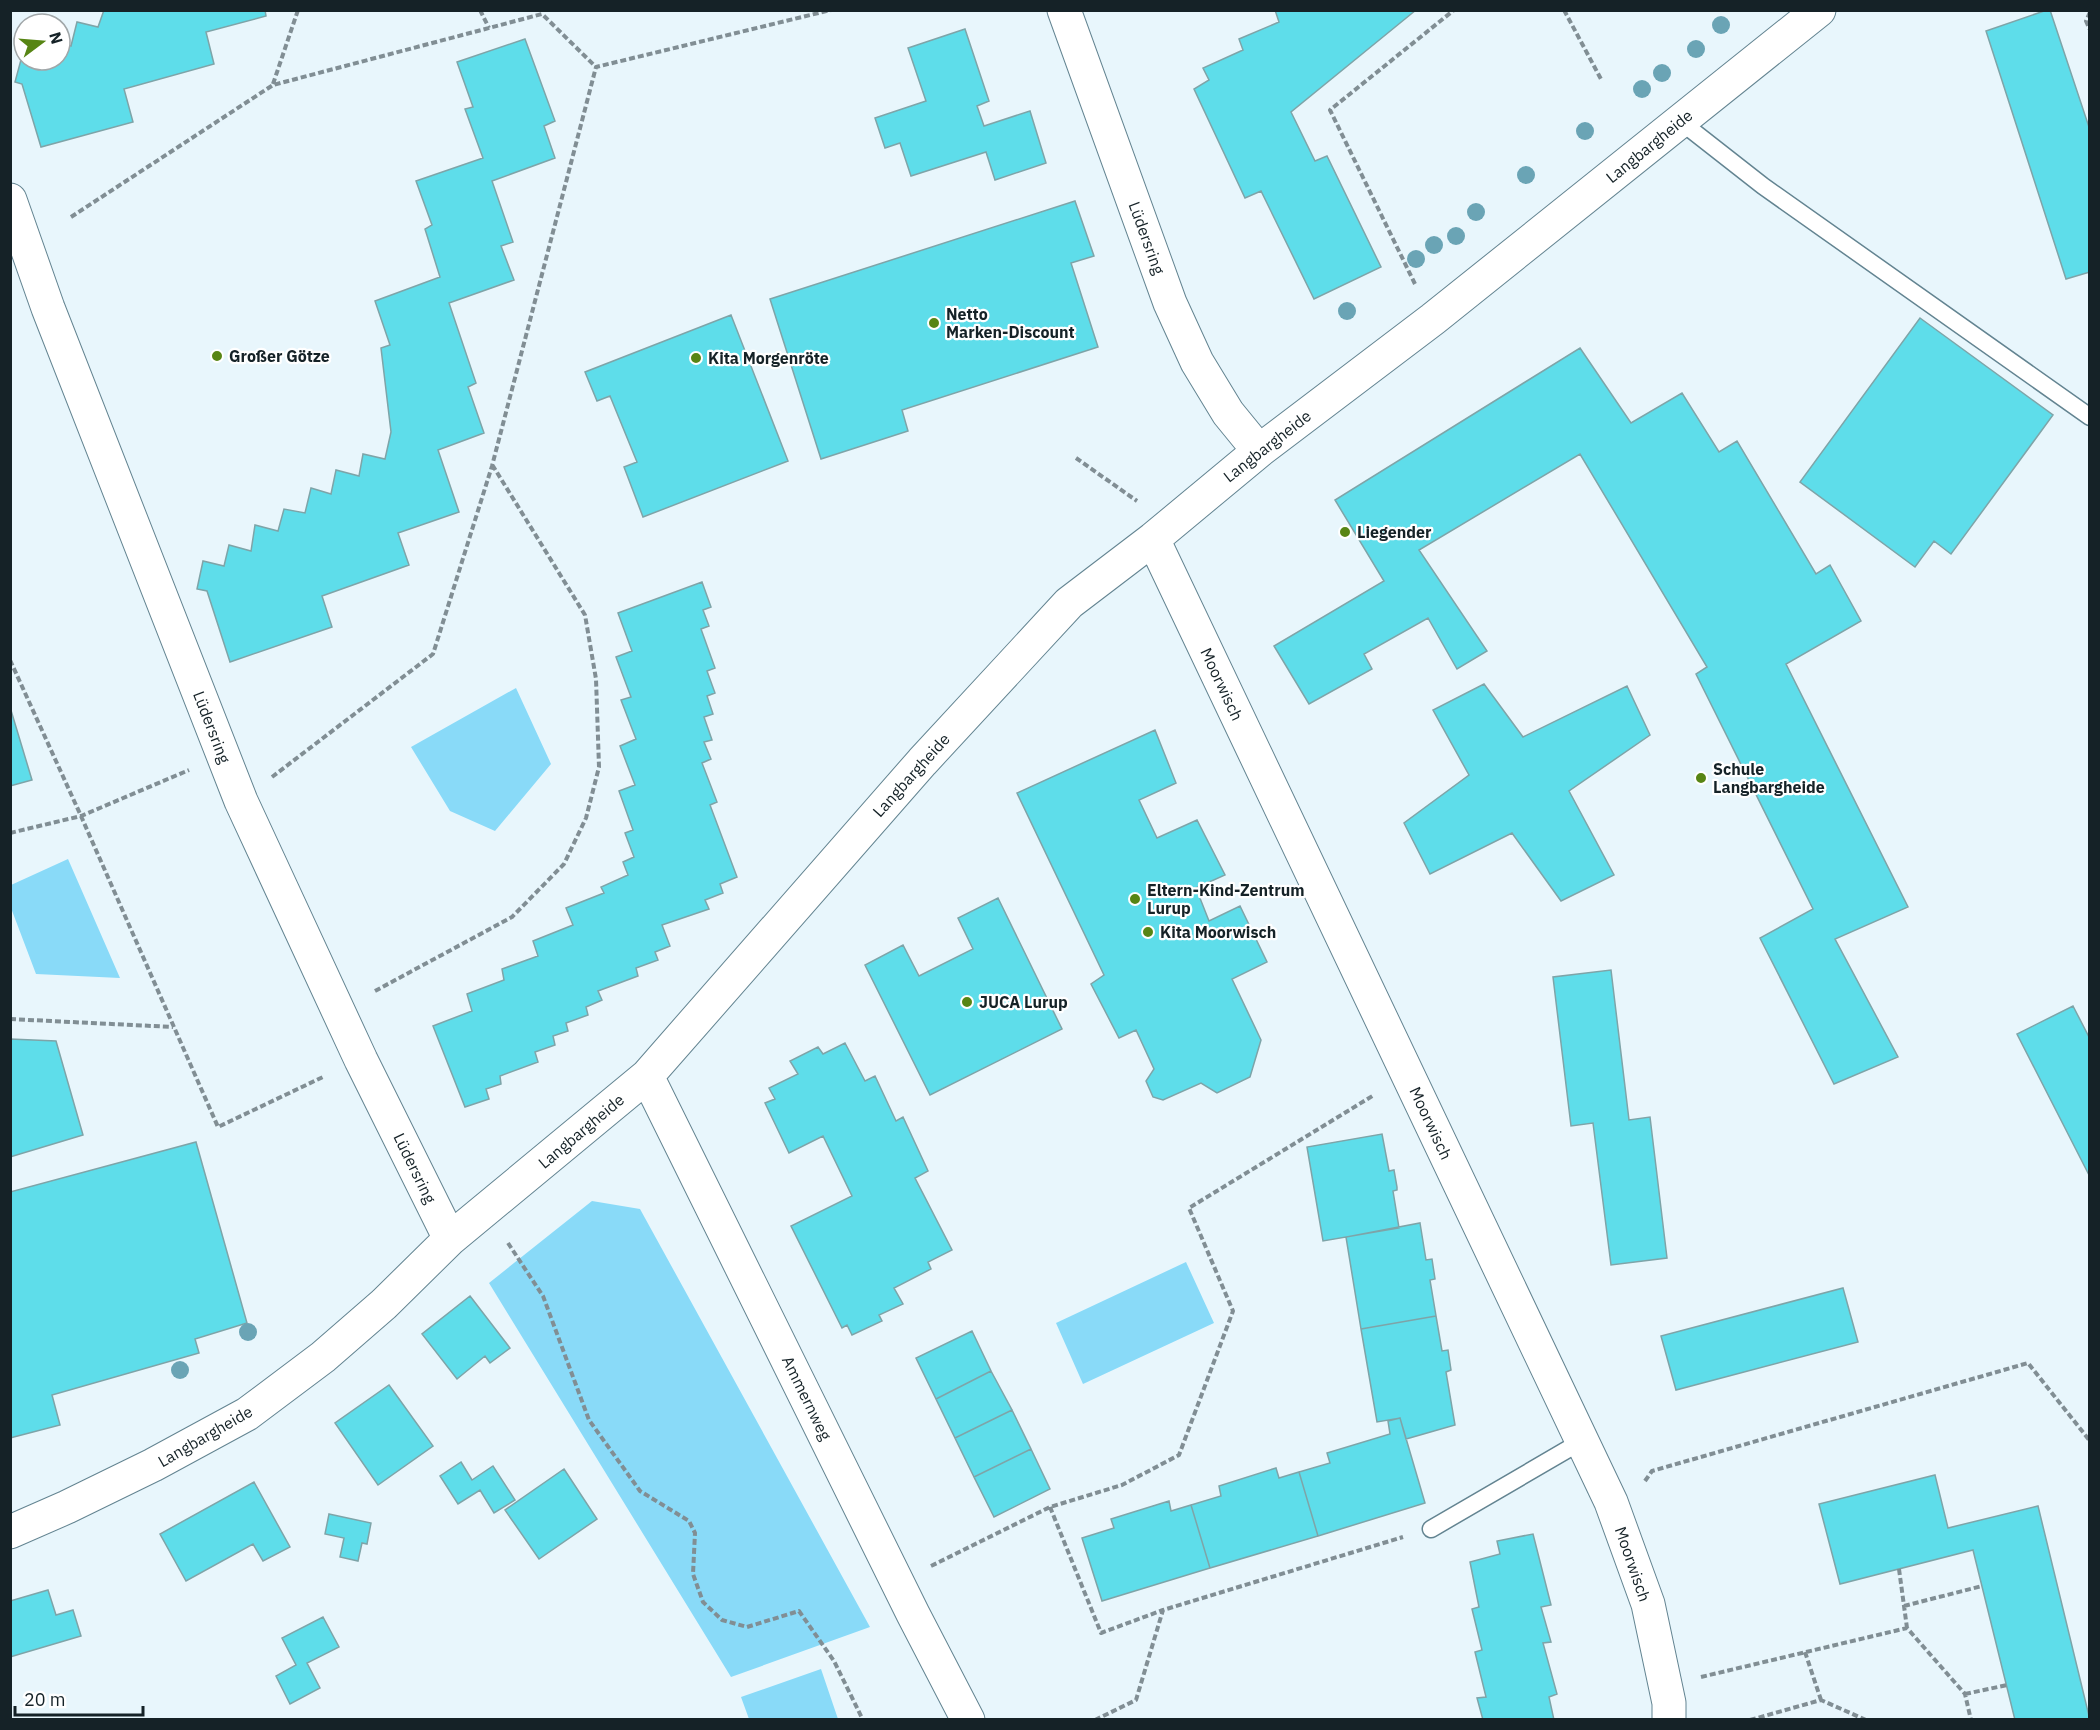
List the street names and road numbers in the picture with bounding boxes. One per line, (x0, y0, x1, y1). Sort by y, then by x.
street label: Langbargheide (1602, 105, 1697, 187)
street label: Lüdersring (1125, 199, 1170, 278)
street label: Langbargheide (1219, 405, 1315, 486)
street label: Moorwisch (1196, 644, 1248, 724)
street label: Lüdersring (189, 688, 235, 767)
street label: Langbargheide (868, 729, 954, 821)
street label: Moorwisch (1405, 1083, 1457, 1163)
street label: Langbargheide (534, 1089, 628, 1173)
street label: Lüdersring (389, 1129, 441, 1207)
street label: Ammernweg (778, 1353, 836, 1444)
street label: Langbargheide (154, 1401, 256, 1471)
street label: Moorwisch (1611, 1524, 1655, 1604)

